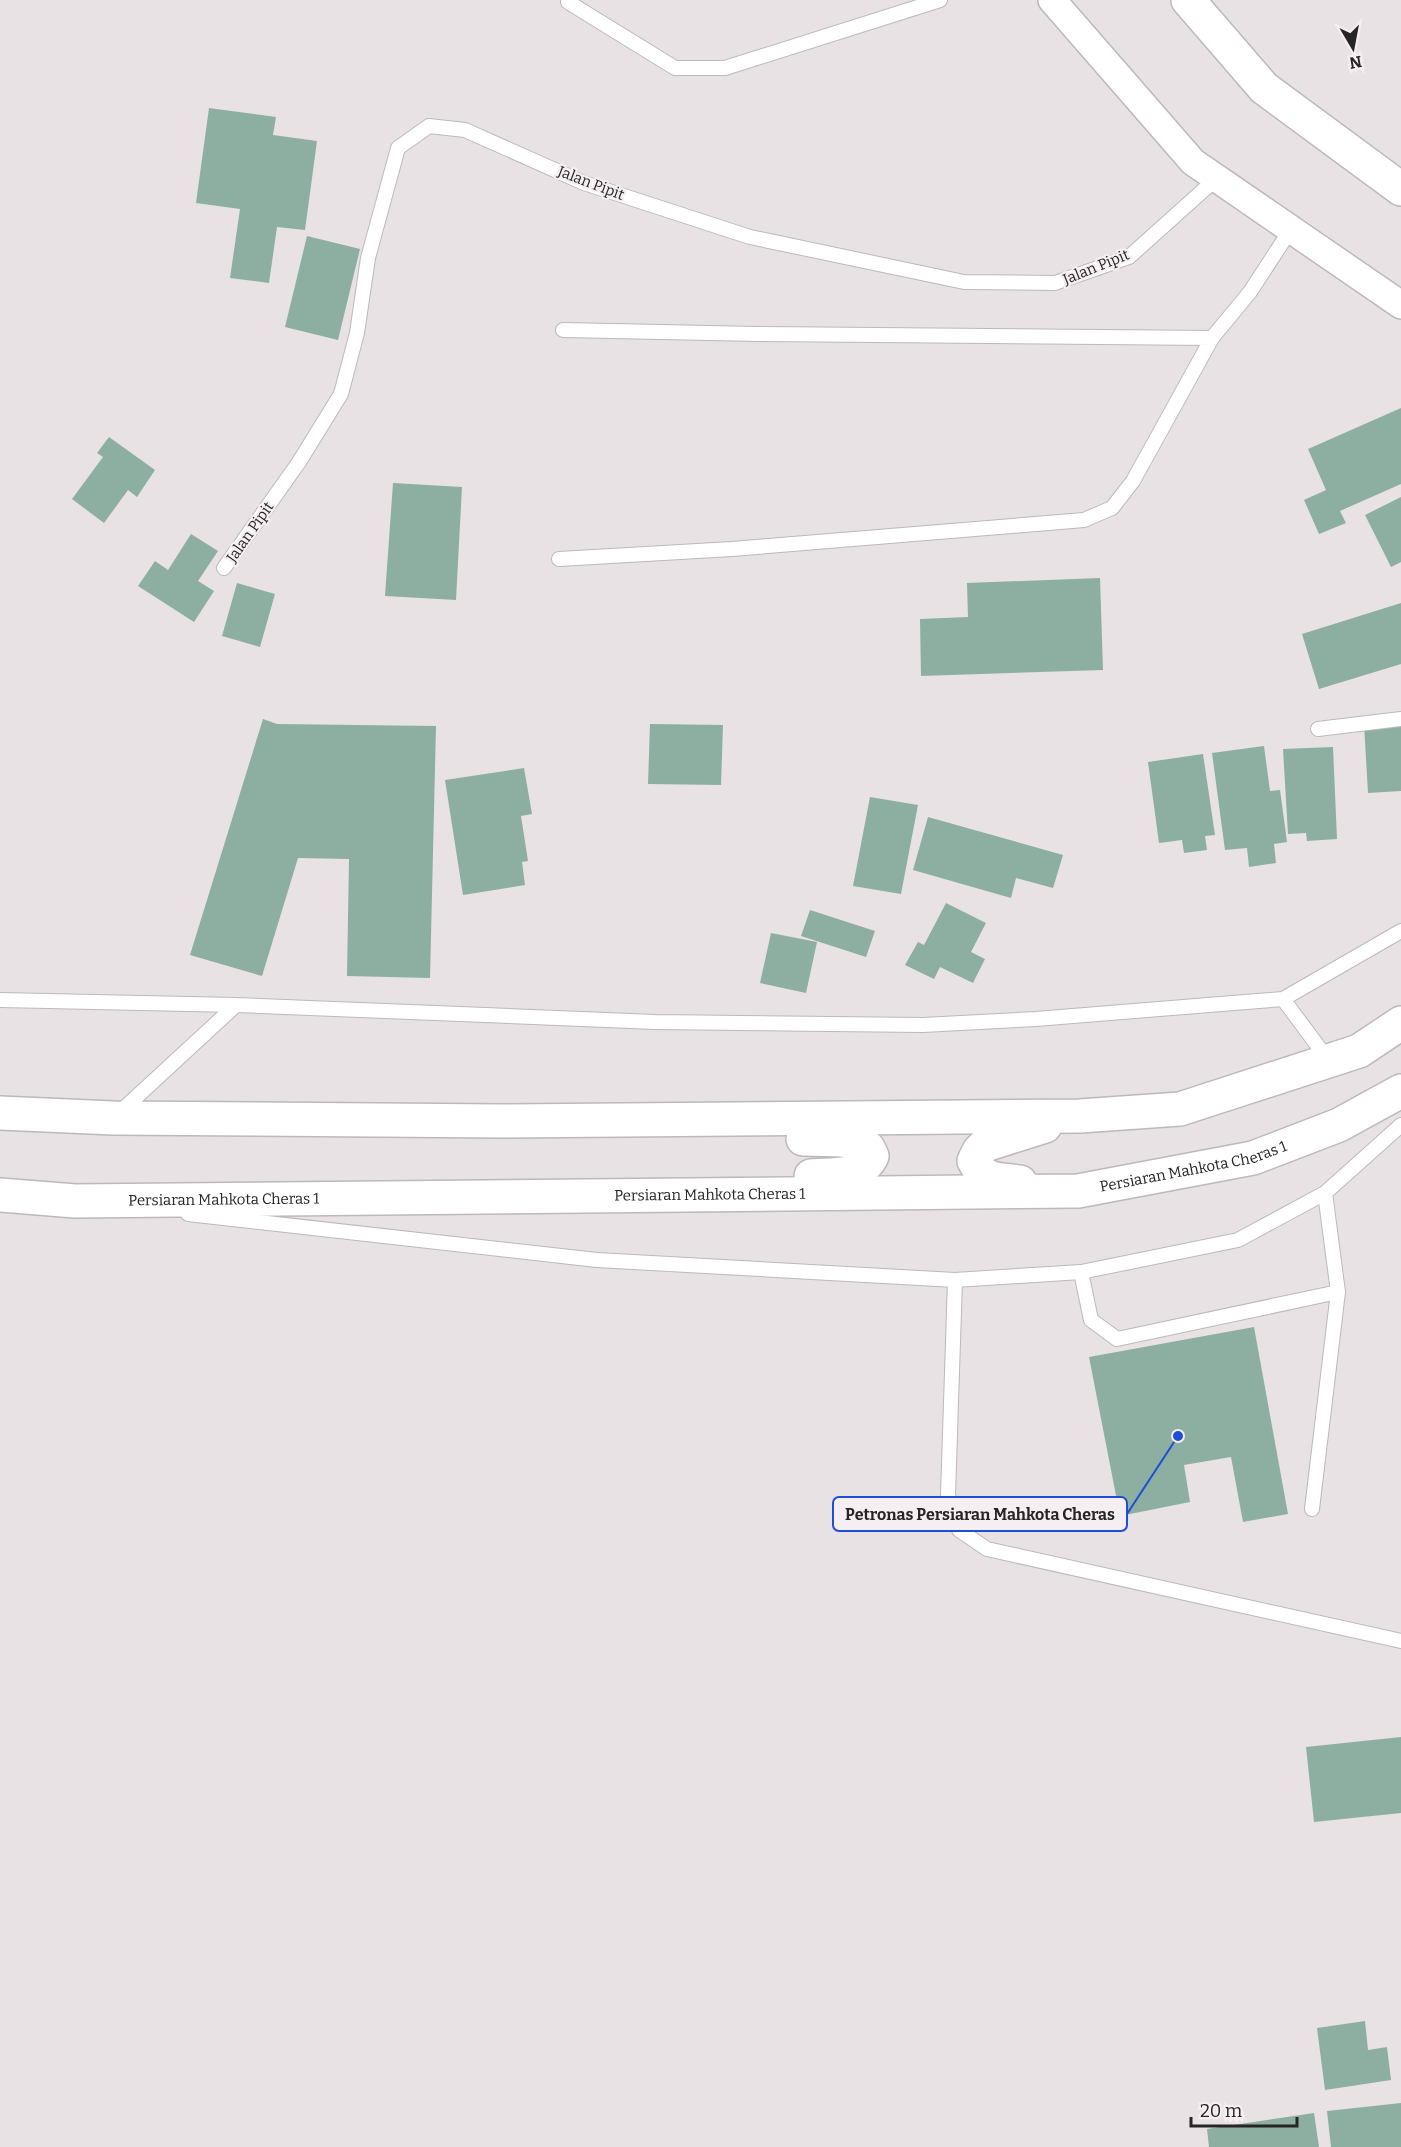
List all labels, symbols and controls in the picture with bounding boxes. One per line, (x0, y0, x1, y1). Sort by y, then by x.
north arrow (1323, 18, 1383, 78)
text: N (1348, 52, 1363, 73)
street label: Jalan Pipit (554, 162, 627, 204)
street label: Jalan Pipit (1059, 245, 1132, 289)
street label: Jalan Pipit (222, 498, 278, 567)
street label: Persiaran Mahkota Cheras 1 (1098, 1137, 1289, 1196)
street label: Persiaran Mahkota Cheras 1 (614, 1185, 805, 1205)
street label: Persiaran Mahkota Cheras 1 (128, 1190, 319, 1209)
callout: Petronas Persiaran Mahkota Cheras (833, 1497, 1127, 1531)
text: Petronas Persiaran Mahkota Cheras (845, 1505, 1115, 1524)
scale bar (1191, 2090, 1298, 2128)
text: 20 m (1200, 2100, 1242, 2122)

